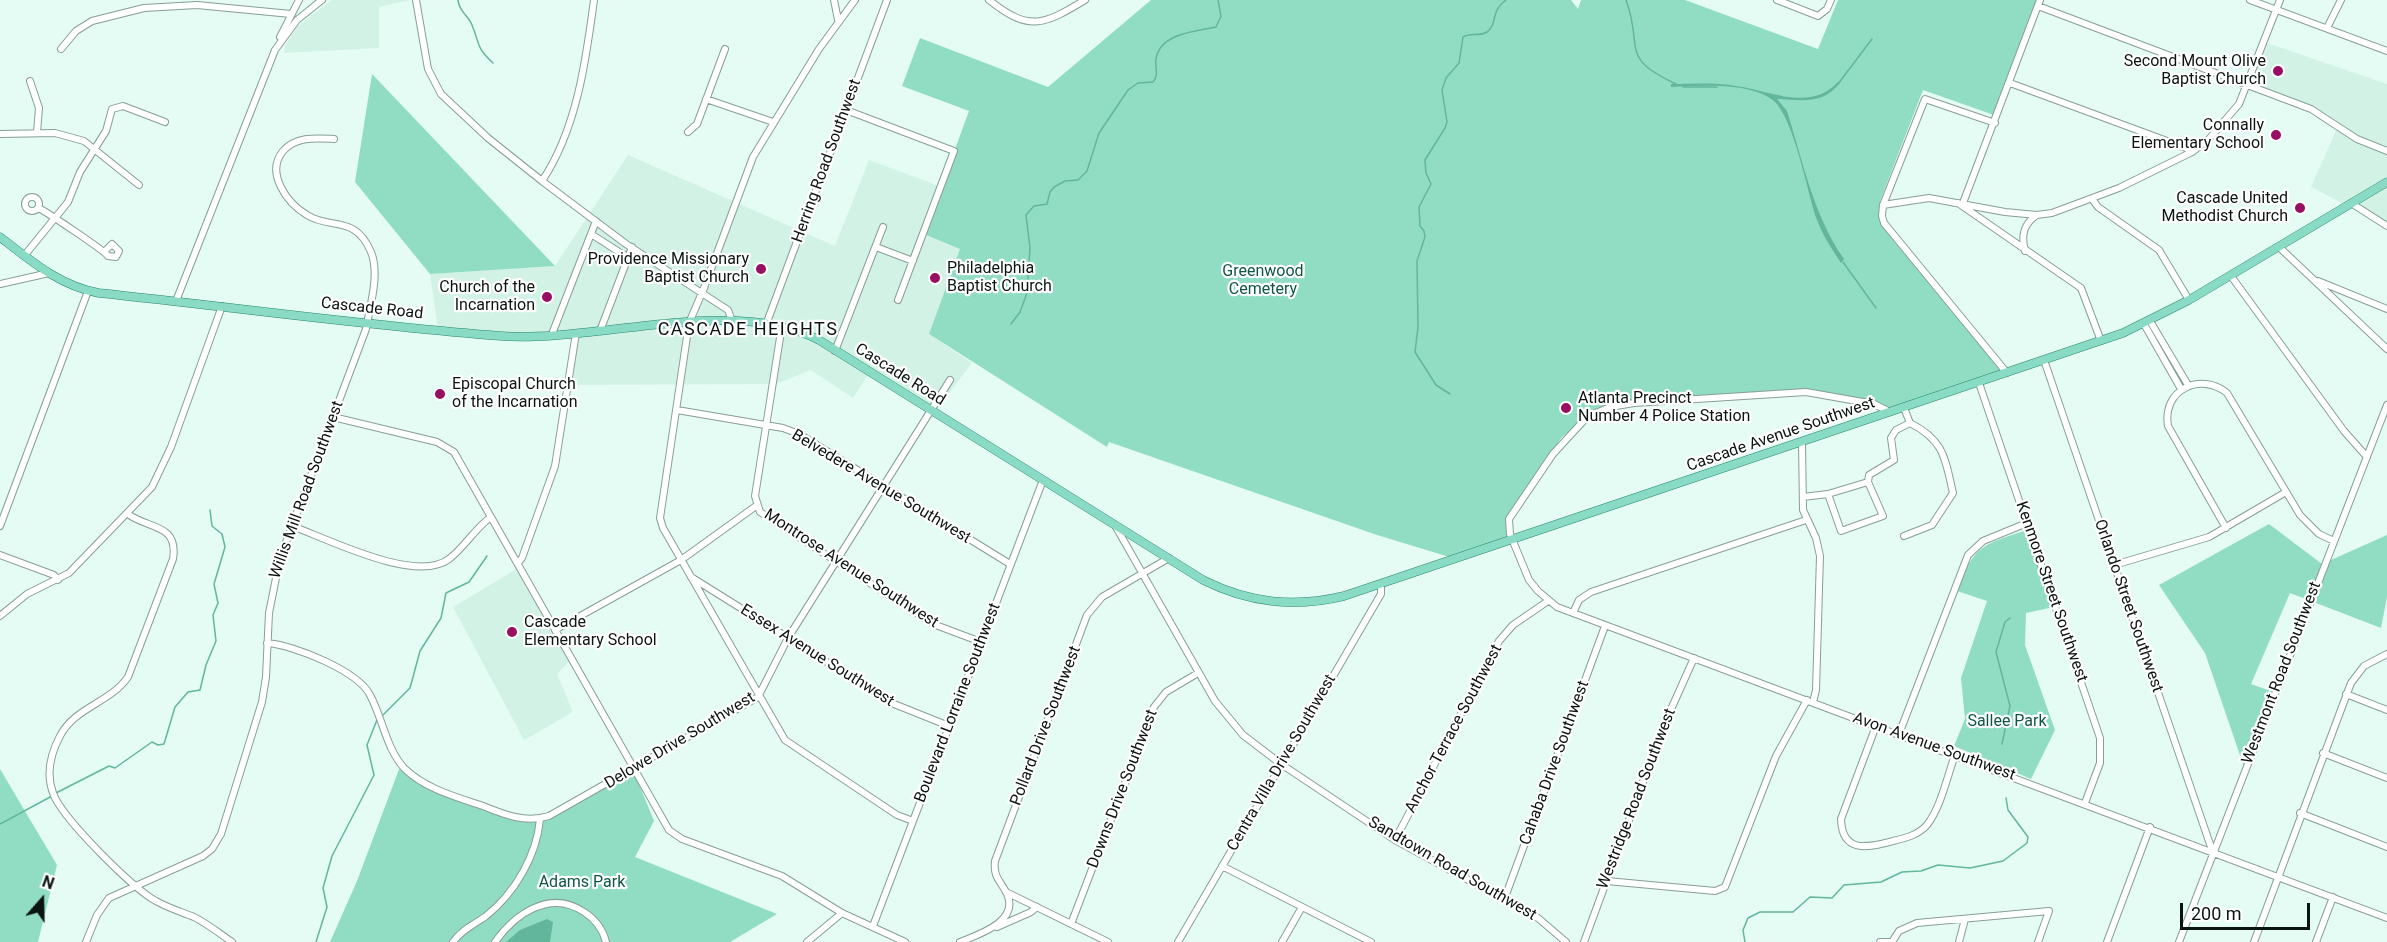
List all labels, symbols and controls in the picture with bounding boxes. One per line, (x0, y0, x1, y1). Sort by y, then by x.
place label: Second Mount Olive Baptist Church (2124, 52, 2266, 90)
marker: Second Mount Olive Baptist Church (2271, 64, 2285, 78)
street label: Herring Road Southwest (788, 77, 866, 245)
place label: Connally Elementary School (2131, 116, 2264, 154)
marker: Connally Elementary School (2269, 128, 2283, 142)
place label: Cascade United Methodist Church (2161, 189, 2288, 227)
marker: Cascade United Methodist Church (2293, 201, 2307, 215)
place label: Providence Missionary Baptist Church (588, 250, 749, 288)
place label: Philadelphia Baptist Church (947, 259, 1052, 297)
marker: Providence Missionary Baptist Church (754, 262, 768, 276)
park label: Greenwood Cemetery (1222, 262, 1304, 300)
marker: Philadelphia Baptist Church (928, 271, 942, 285)
place label: Church of the Incarnation (439, 278, 535, 316)
marker: Church of the Incarnation (540, 290, 554, 304)
street label: Cascade Road (320, 294, 424, 324)
district label: CASCADE HEIGHTS (658, 319, 838, 341)
street label: Cascade Road (851, 340, 949, 410)
place label: Episcopal Church of the Incarnation (452, 375, 577, 413)
marker: Episcopal Church of the Incarnation (433, 387, 447, 401)
place label: Atlanta Precinct Number 4 Police Station (1578, 389, 1750, 427)
street label: Cascade Avenue Southwest (1684, 394, 1878, 476)
street label: Willis Mill Road Southwest (266, 398, 348, 582)
marker: Atlanta Precinct Number 4 Police Station (1559, 401, 1573, 415)
street label: Belvedere Avenue Southwest (788, 426, 974, 548)
street label: Kenmore Street Southwest (2011, 499, 2091, 685)
street label: Montrose Avenue Southwest (760, 505, 942, 633)
street label: Orlando Street Southwest (2089, 517, 2167, 695)
street label: Westmont Road Southwest (2238, 579, 2326, 767)
street label: Boulevard Lorraine Southwest (911, 600, 1005, 806)
street label: Essex Avenue Southwest (737, 601, 897, 711)
place label: Cascade Elementary School (524, 613, 657, 651)
marker: Cascade Elementary School (505, 625, 519, 639)
street label: Anchor Terrace Southwest (1401, 642, 1507, 816)
street label: Pollard Drive Southwest (1007, 644, 1085, 808)
street label: Centra Villa Drive Southwest (1224, 671, 1340, 855)
street label: Cahaba Drive Southwest (1516, 678, 1594, 848)
street label: Delowe Drive Southwest (601, 689, 759, 793)
street label: Westridge Road Southwest (1594, 706, 1680, 892)
street label: Downs Drive Southwest (1084, 707, 1162, 871)
street label: Avon Avenue Southwest (1850, 709, 2018, 785)
park label: Sallee Park (1967, 712, 2047, 732)
street label: Sandtown Road Southwest (1364, 813, 1540, 925)
north arrow (12, 870, 72, 930)
text: N (40, 872, 57, 893)
park label: Adams Park (539, 873, 625, 893)
scale bar (2183, 891, 2314, 929)
text: 200 m (2191, 903, 2242, 924)

